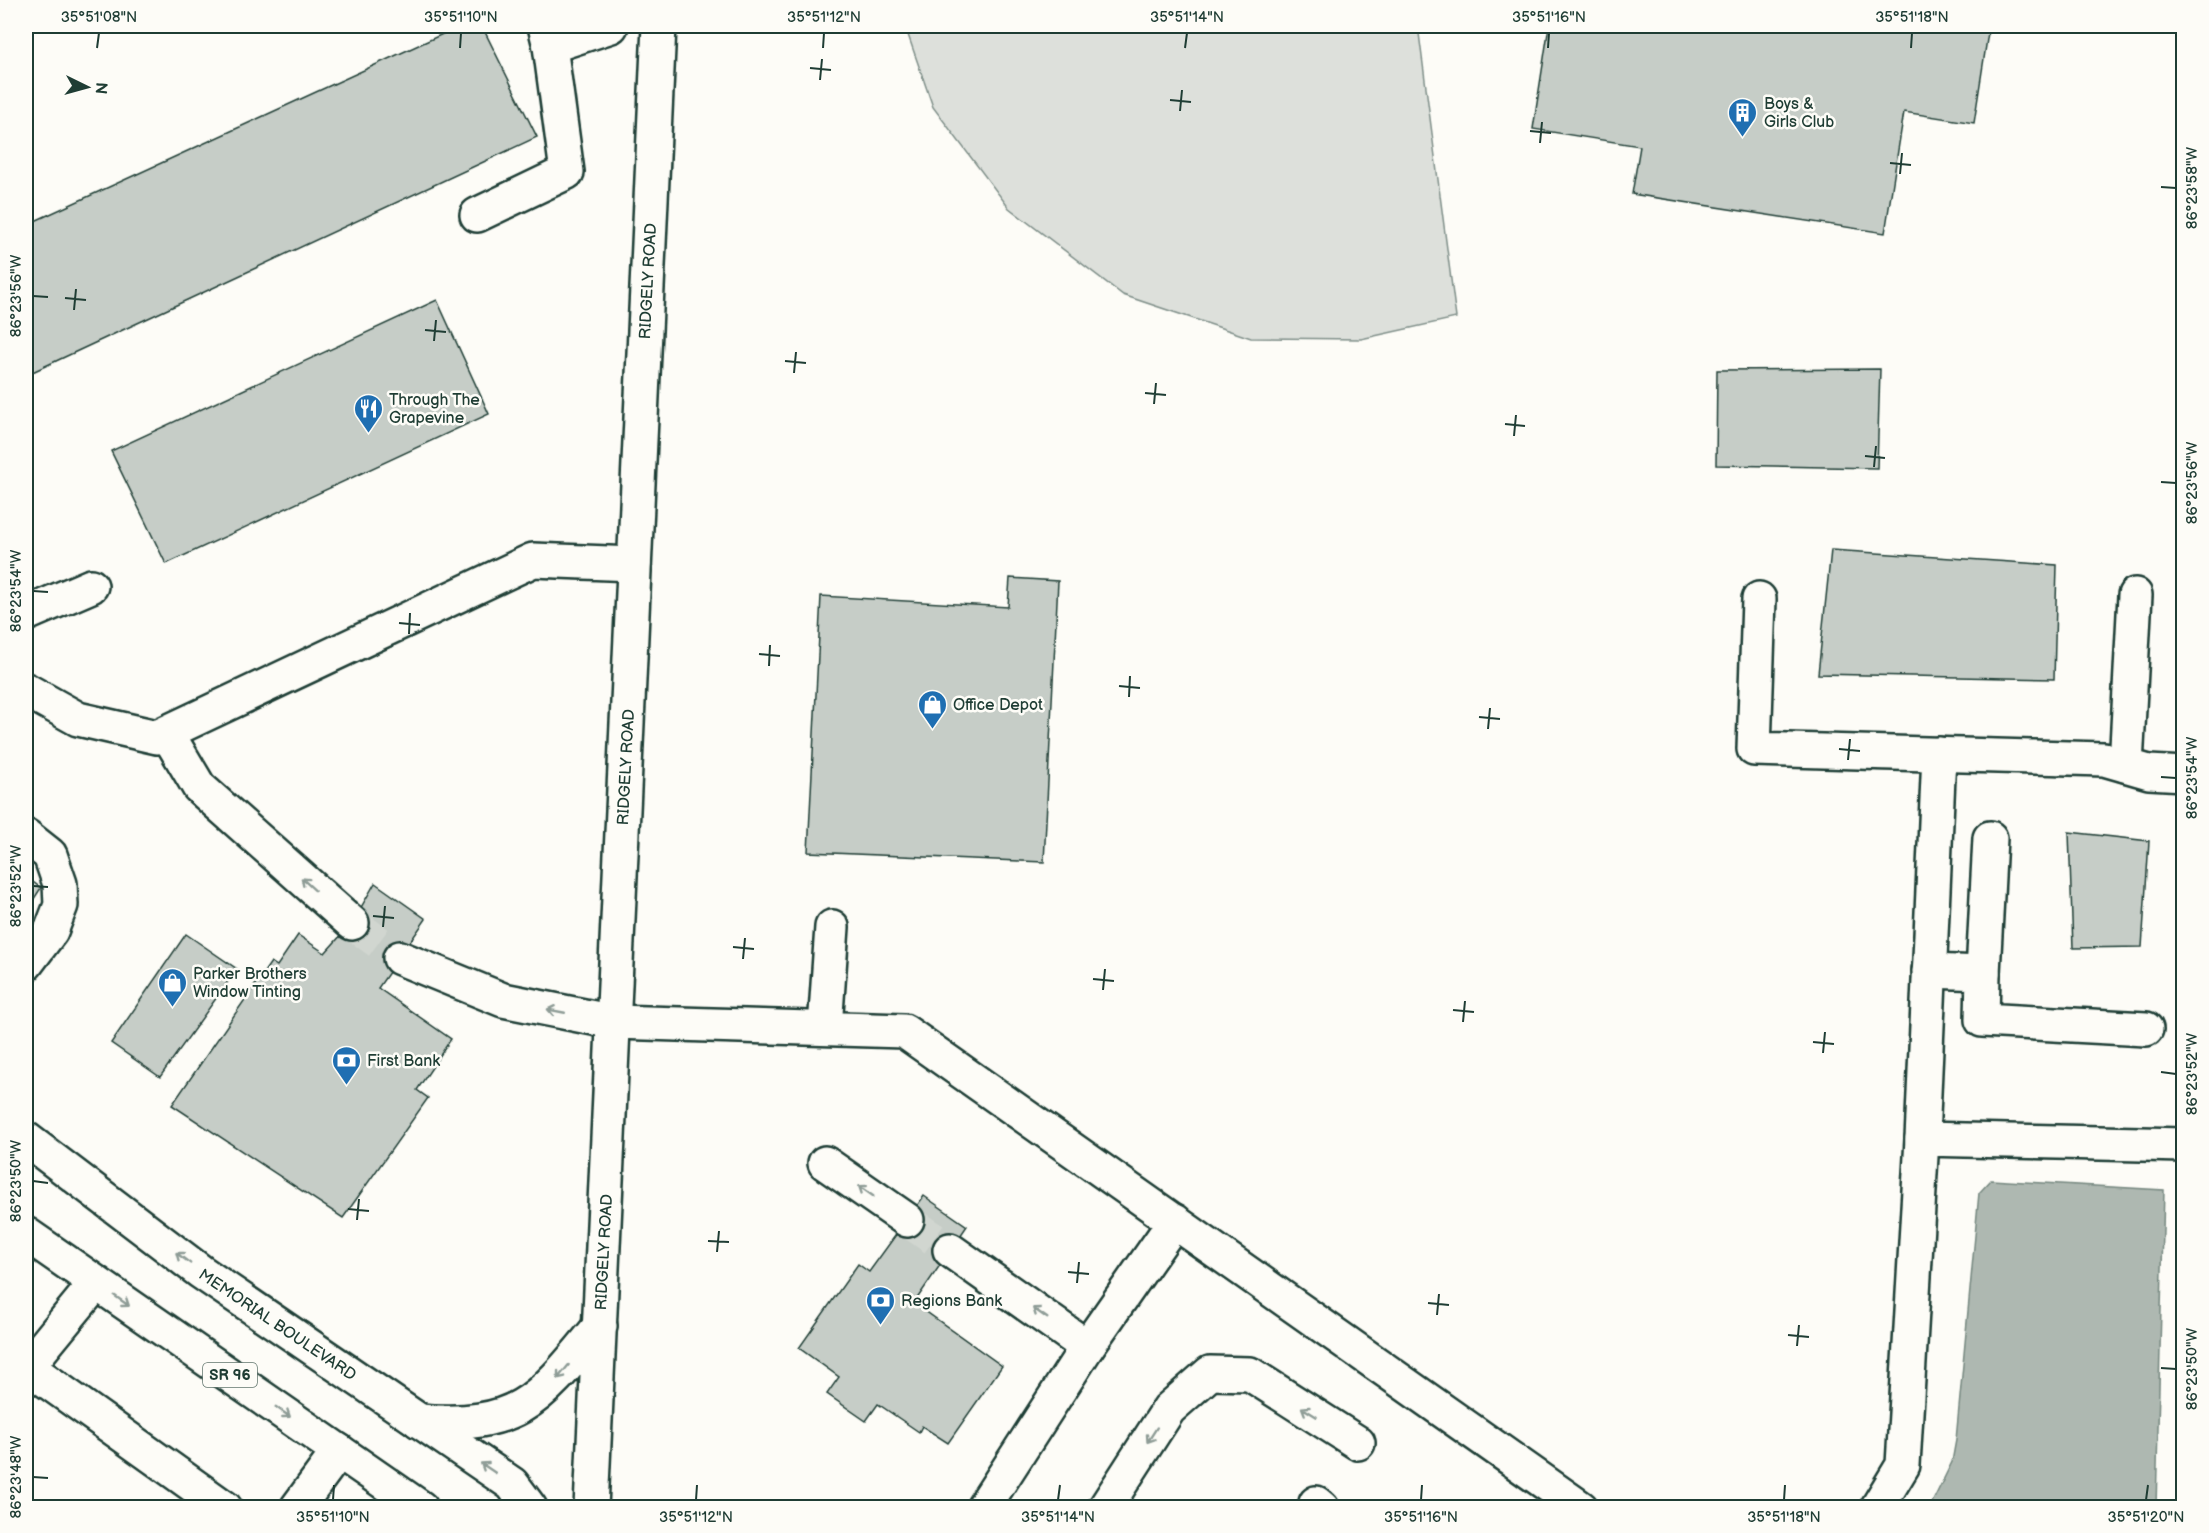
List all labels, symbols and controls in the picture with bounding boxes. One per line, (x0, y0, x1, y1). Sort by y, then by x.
text: 35°51'08"N (61, 8, 137, 27)
text: 35°51'10"N (424, 8, 498, 27)
text: 35°51'12"N (787, 8, 861, 27)
text: 35°51'14"N (1150, 8, 1224, 27)
text: 35°51'16"N (1512, 8, 1586, 27)
text: 35°51'18"N (1875, 8, 1949, 27)
north arrow (57, 57, 117, 117)
text: N (90, 81, 110, 95)
place label: Boys & Girls Club (1764, 95, 1834, 132)
building icon: Boys & Girls Club (1727, 96, 1759, 138)
text: 86°23'58"W (2183, 147, 2202, 229)
street label: RIDGELY ROAD (636, 222, 661, 340)
text: 86°23'56"W (7, 254, 26, 337)
place label: Through The Grapevine (389, 391, 480, 428)
restaurant icon: Through The Grapevine (352, 392, 384, 434)
text: 86°23'56"W (2183, 441, 2202, 524)
text: 86°23'54"W (7, 549, 26, 632)
shop icon: Office Depot (916, 688, 948, 730)
place label: Office Depot (953, 696, 1043, 715)
street label: RIDGELY ROAD (614, 708, 639, 826)
text: 86°23'54"W (2183, 736, 2202, 819)
text: 86°23'52"W (7, 844, 26, 927)
one-way arrow (301, 877, 316, 891)
place label: Parker Brothers Window Tinting (193, 965, 307, 1002)
shop icon: Parker Brothers Window Tinting (156, 966, 188, 1008)
one-way arrow (547, 1005, 567, 1016)
text: 86°23'52"W (2183, 1032, 2202, 1115)
bank icon: First Bank (330, 1044, 362, 1086)
place label: First Bank (367, 1052, 440, 1071)
text: 86°23'50"W (7, 1140, 26, 1222)
one-way arrow (858, 1185, 874, 1197)
street label: RIDGELY ROAD (592, 1193, 617, 1311)
one-way arrow (176, 1252, 192, 1265)
street label: MEMORIAL BOULEVARD (195, 1265, 360, 1385)
bank icon: Regions Bank (864, 1284, 896, 1326)
place label: Regions Bank (901, 1292, 1002, 1311)
one-way arrow (114, 1295, 130, 1307)
one-way arrow (1032, 1307, 1048, 1319)
text: 86°23'50"W (2183, 1328, 2202, 1410)
road number: SR 96 (203, 1363, 257, 1387)
one-way arrow (556, 1363, 569, 1379)
one-way arrow (1301, 1405, 1318, 1417)
one-way arrow (274, 1406, 290, 1418)
one-way arrow (1146, 1426, 1158, 1442)
text: 86°23'48"W (7, 1435, 26, 1518)
one-way arrow (481, 1462, 497, 1474)
text: 35°51'10"N (296, 1508, 370, 1527)
text: 35°51'12"N (659, 1508, 733, 1527)
text: 35°51'14"N (1021, 1508, 1095, 1527)
text: 35°51'16"N (1384, 1508, 1458, 1527)
text: 35°51'18"N (1747, 1508, 1821, 1527)
text: 35°51'20"N (2108, 1508, 2184, 1527)

